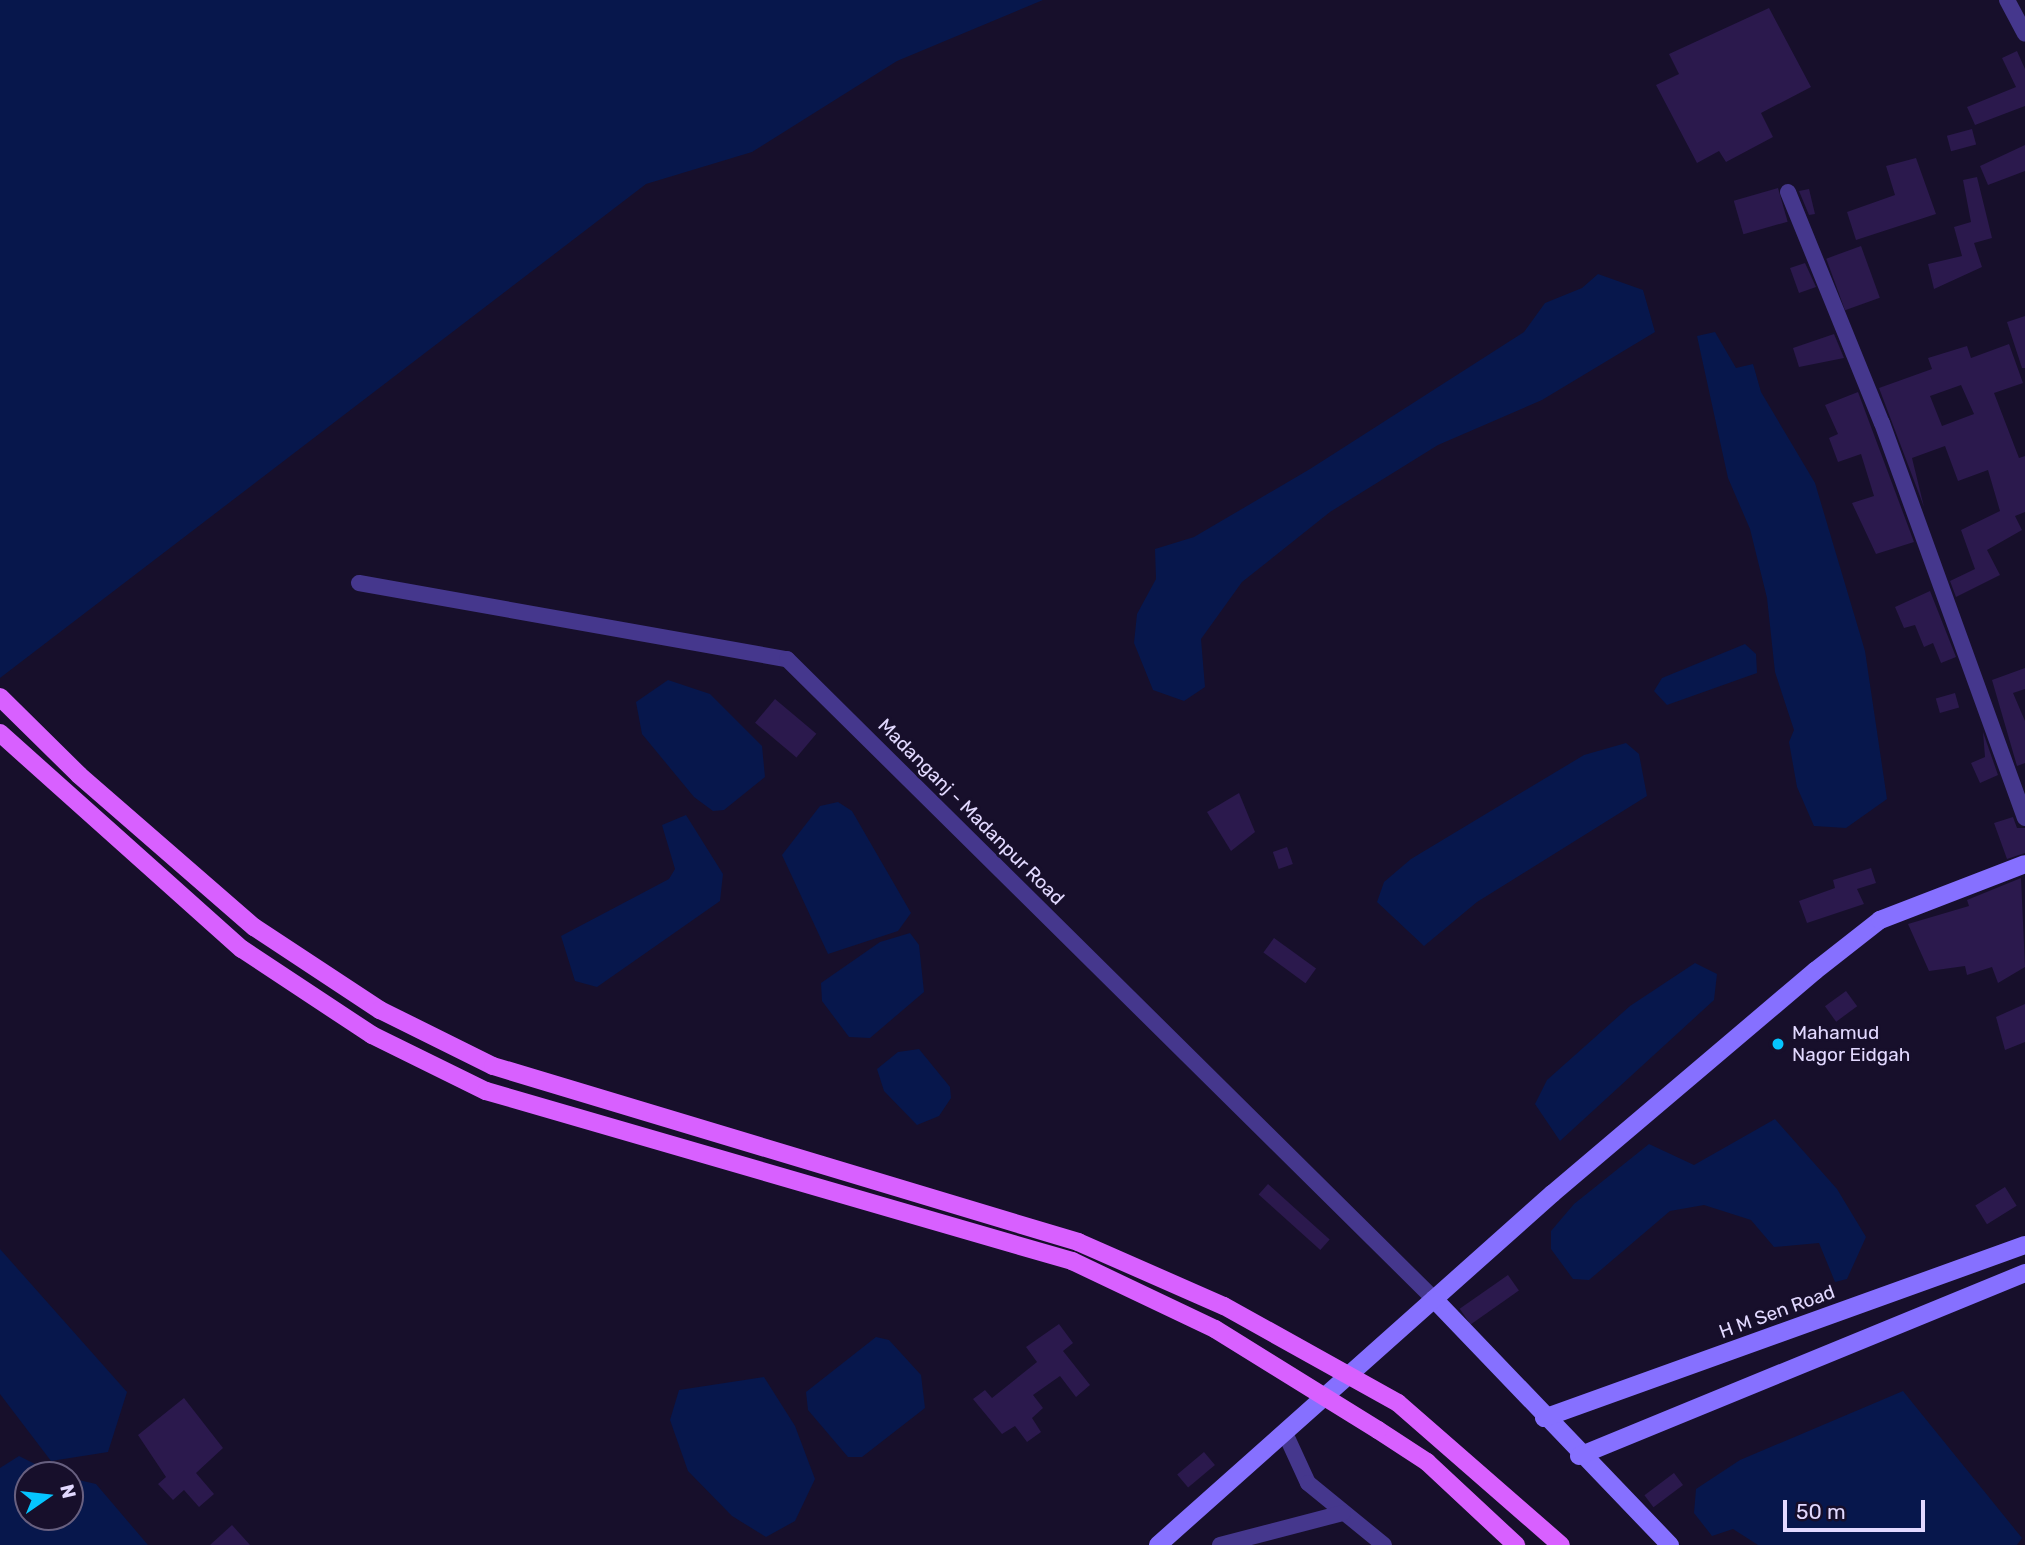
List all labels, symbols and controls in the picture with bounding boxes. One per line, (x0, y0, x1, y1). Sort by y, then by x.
street label: Madanganj - Madanpur Road (873, 714, 1069, 910)
place label: Mahamud Nagor Eidgah (1792, 1022, 1911, 1066)
marker: Mahamud Nagor Eidgah (1770, 1036, 1786, 1052)
street label: H M Sen Road (1716, 1280, 1838, 1344)
north arrow (14, 1461, 84, 1531)
text: N (55, 1482, 81, 1501)
scale bar (1787, 1486, 1929, 1530)
text: 50 m (1796, 1499, 1846, 1524)

